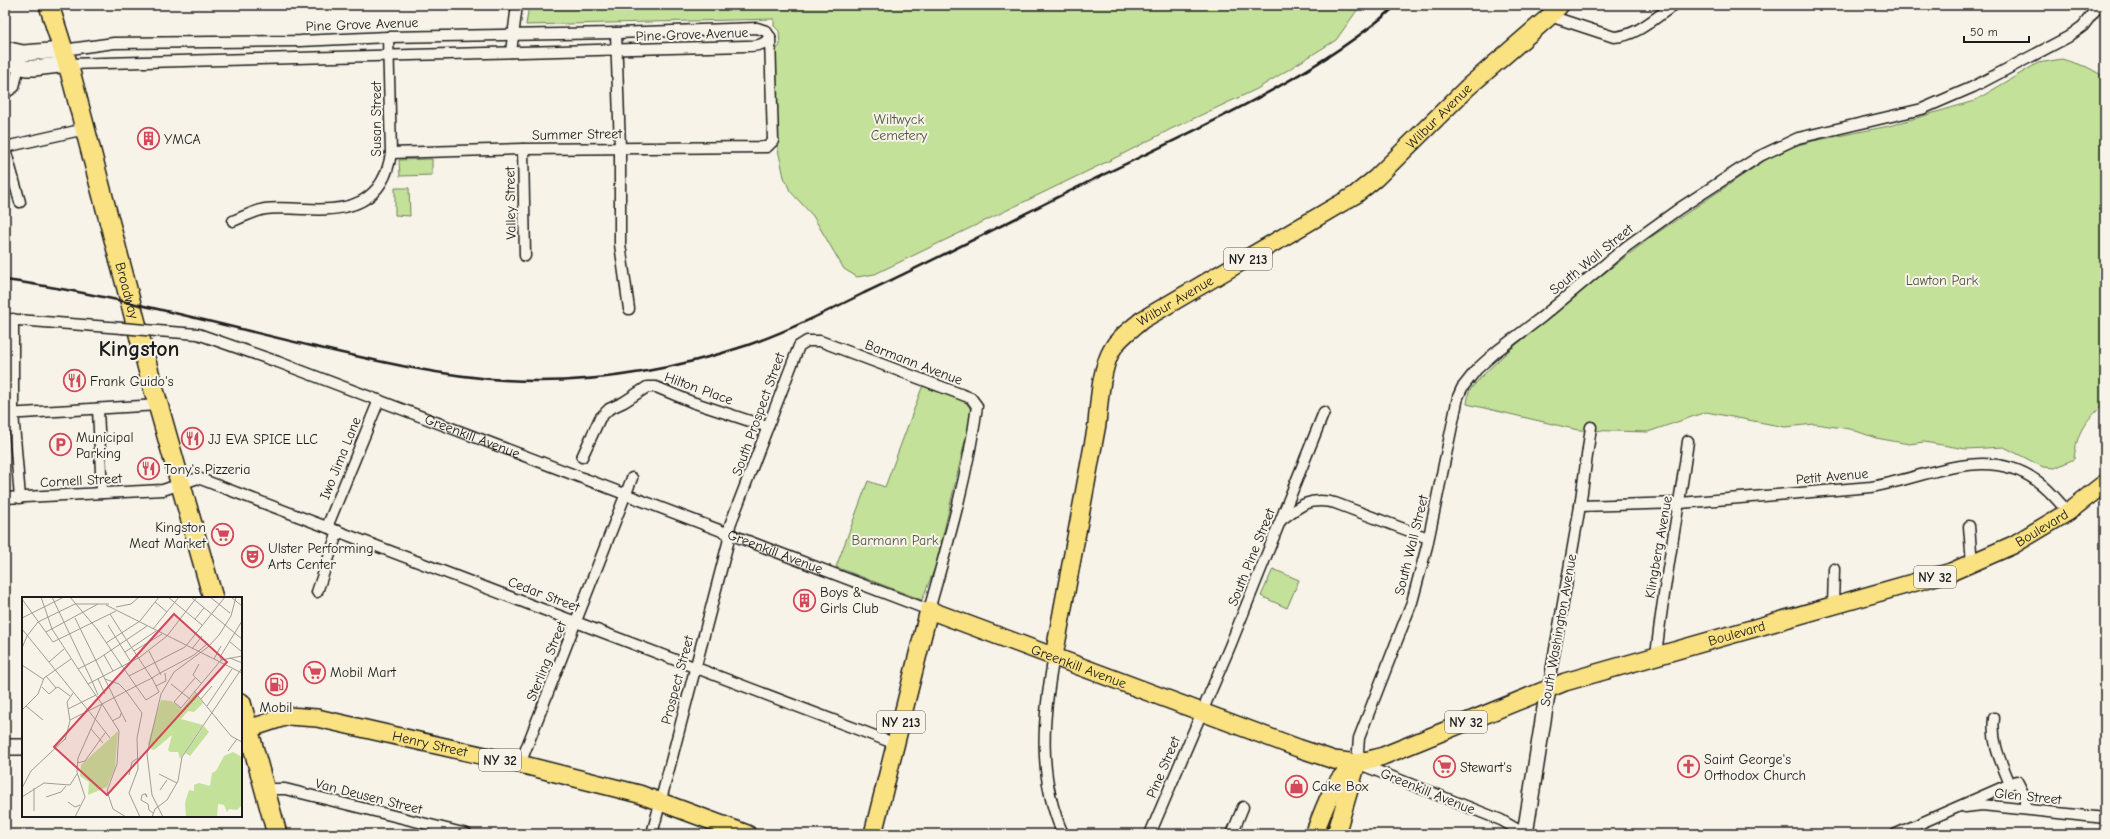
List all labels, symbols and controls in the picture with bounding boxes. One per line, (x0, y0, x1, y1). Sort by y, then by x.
street label: Pine Grove Avenue (305, 14, 419, 35)
scale bar (1964, 18, 2029, 44)
street label: Pine Grove Avenue (635, 24, 749, 45)
text: 50 m (1970, 25, 1998, 39)
street label: Susan Street (368, 80, 385, 157)
street label: Wilbur Avenue (1403, 80, 1476, 153)
park label: Wiltwyck Cemetery (871, 111, 928, 144)
street label: Summer Street (532, 125, 623, 144)
building icon: YMCA (135, 126, 161, 152)
place label: YMCA (164, 131, 201, 148)
street label: Valley Street (501, 165, 520, 240)
street label: South Wall Street (1546, 220, 1637, 298)
road number: NY 213 (1224, 248, 1272, 270)
street label: Broadway (111, 260, 143, 321)
street label: Wilbur Avenue (1134, 272, 1217, 330)
park label: Lawton Park (1906, 272, 1979, 289)
district label: Kingston (98, 336, 180, 362)
street label: Barmann Avenue (863, 336, 965, 389)
street label: South Prospect Street (728, 349, 789, 478)
restaurant icon: Frank Guido's (61, 368, 87, 394)
street label: Hilton Place (662, 368, 735, 409)
place label: Frank Guido's (90, 373, 174, 390)
street label: Greenkill Avenue (422, 411, 522, 462)
street label: Iwo Jima Lane (316, 414, 365, 502)
restaurant icon: JJ EVA SPICE LLC (180, 426, 206, 452)
place label: Municipal Parking (76, 429, 133, 462)
place label: JJ EVA SPICE LLC (208, 431, 318, 448)
parking icon: Municipal Parking (48, 432, 74, 458)
restaurant icon: Tony's Pizzeria (136, 456, 162, 482)
place label: Tony's Pizzeria (164, 461, 250, 478)
street label: Petit Avenue (1795, 465, 1869, 488)
street label: Cornell Street (40, 470, 123, 491)
street label: South Wall Street (1391, 492, 1432, 597)
street label: Klingberg Avenue (1641, 495, 1676, 600)
street label: South Pine Street (1224, 505, 1279, 609)
street label: Boulevard (2012, 506, 2071, 551)
place label: Kingston Meat Market (129, 519, 207, 552)
supermarket icon: Kingston Meat Market (209, 522, 235, 548)
street label: Greenkill Avenue (725, 526, 825, 578)
park label: Barmann Park (851, 532, 939, 549)
place label: Ulster Performing Arts Center (268, 540, 374, 573)
theatre icon: Ulster Performing Arts Center (239, 543, 265, 569)
street label: South Washington Avenue (1537, 552, 1580, 708)
road number: NY 32 (1914, 566, 1956, 588)
street label: Cedar Street (506, 573, 583, 616)
place label: Boys & Girls Club (820, 584, 879, 617)
building icon: Boys & Girls Club (791, 587, 817, 613)
inset map (22, 597, 242, 817)
street label: Boulevard (1706, 617, 1767, 650)
street label: Sterling Street (523, 618, 571, 704)
street label: Prospect Street (657, 633, 698, 726)
street label: Greenkill Avenue (1029, 641, 1129, 692)
supermarket icon: Mobil Mart (302, 659, 328, 685)
place label: Mobil Mart (330, 664, 397, 681)
fuel station icon: Mobil (263, 672, 289, 698)
place label: Mobil (260, 699, 292, 716)
road number: NY 213 (877, 711, 925, 733)
road number: NY 32 (1445, 711, 1487, 733)
street label: Henry Street (391, 727, 470, 761)
street label: Pine Street (1143, 733, 1184, 801)
road number: NY 32 (479, 749, 521, 771)
place label: Saint George's Orthodox Church (1704, 751, 1806, 784)
supermarket icon: Stewart's (1431, 754, 1457, 780)
church icon: Saint George's Orthodox Church (1675, 754, 1701, 780)
place label: Stewart's (1460, 759, 1512, 776)
street label: Greenkill Avenue (1378, 765, 1478, 818)
shop icon: Cake Box (1283, 773, 1309, 799)
street label: Van Deusen Street (314, 775, 425, 818)
place label: Cake Box (1312, 778, 1369, 795)
street label: Glen Street (1993, 785, 2063, 809)

